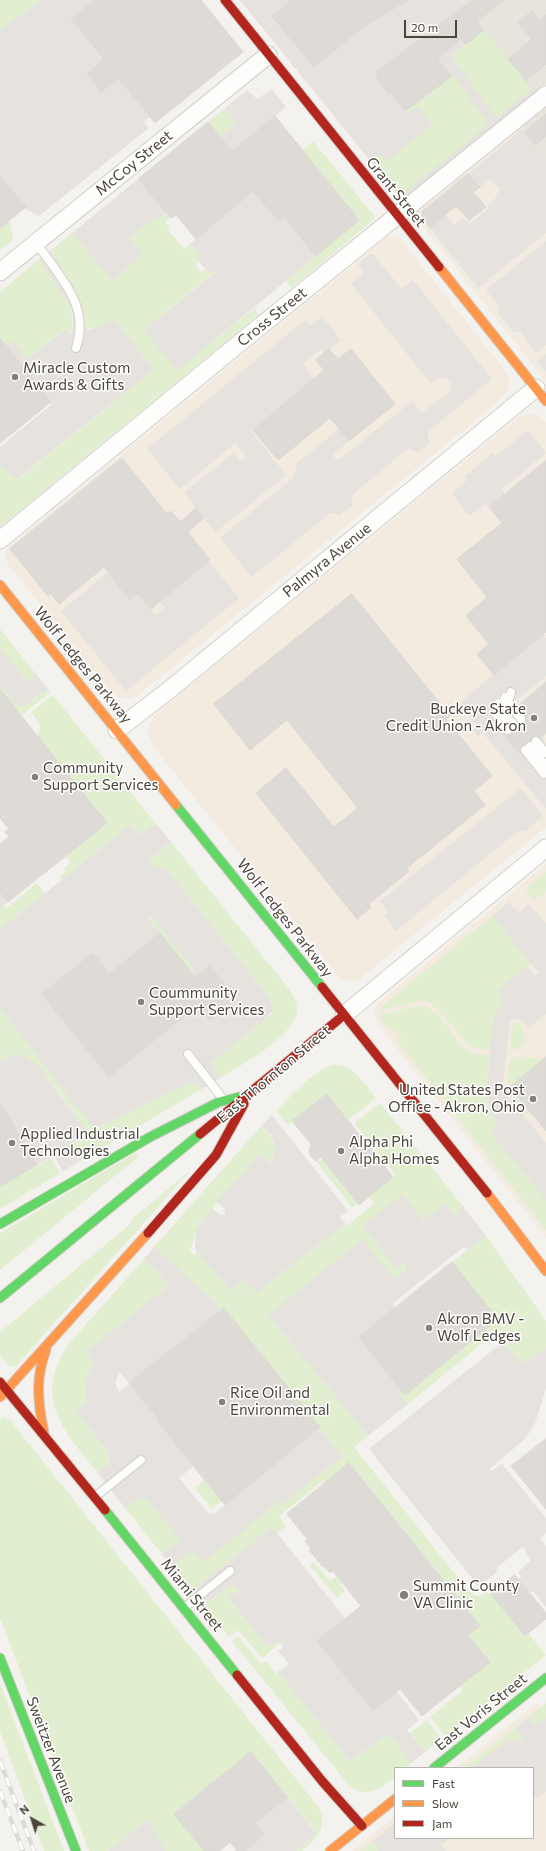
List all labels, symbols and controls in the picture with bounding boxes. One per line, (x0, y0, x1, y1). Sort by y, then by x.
scale bar (406, 12, 459, 38)
text: 20 m (411, 20, 438, 34)
street label: McCoy Street (92, 127, 176, 199)
street label: Grant Street (362, 153, 430, 231)
street label: Cross Street (234, 284, 310, 350)
place label: Miracle Custom Awards & Gifts (23, 359, 130, 394)
marker: Miracle Custom Awards & Gifts (10, 372, 20, 382)
street label: Palmyra Avenue (279, 519, 375, 601)
street label: Wolf Ledges Parkway (30, 603, 136, 727)
place label: Buckeye State Credit Union - Akron (386, 700, 526, 735)
marker: Buckeye State Credit Union - Akron (529, 713, 539, 723)
place label: Community Support Services (43, 759, 158, 794)
marker: Community Support Services (30, 772, 40, 782)
street label: Wolf Ledges Parkway (233, 855, 337, 981)
place label: Coummunity Support Services (149, 984, 264, 1019)
marker: Coummunity Support Services (136, 997, 146, 1007)
street label: East Thornton Street (213, 1021, 335, 1127)
place label: United States Post Office - Akron, Ohio (388, 1081, 525, 1116)
marker: United States Post Office - Akron, Ohio (528, 1094, 538, 1104)
place label: Applied Industrial Technologies (20, 1125, 139, 1160)
place label: Alpha Phi Alpha Homes (349, 1133, 439, 1168)
marker: Applied Industrial Technologies (7, 1138, 17, 1148)
marker: Alpha Phi Alpha Homes (336, 1146, 346, 1156)
place label: Akron BMV - Wolf Ledges (437, 1310, 525, 1345)
marker: Akron BMV - Wolf Ledges (424, 1323, 434, 1333)
place label: Rice Oil and Environmental (230, 1384, 330, 1419)
marker: Rice Oil and Environmental (217, 1397, 227, 1407)
street label: Miami Street (157, 1555, 227, 1635)
place label: Summit County VA Clinic (413, 1577, 519, 1612)
marker: Summit County VA Clinic (398, 1589, 410, 1601)
street label: East Voris Street (432, 1670, 530, 1754)
street label: Sweitzer Avenue (22, 1694, 80, 1806)
legend (394, 1767, 534, 1839)
text: Fast (432, 1776, 455, 1790)
text: Slow (432, 1796, 459, 1810)
north arrow (12, 1799, 52, 1839)
text: N (17, 1802, 31, 1817)
text: Jam (432, 1816, 452, 1830)

